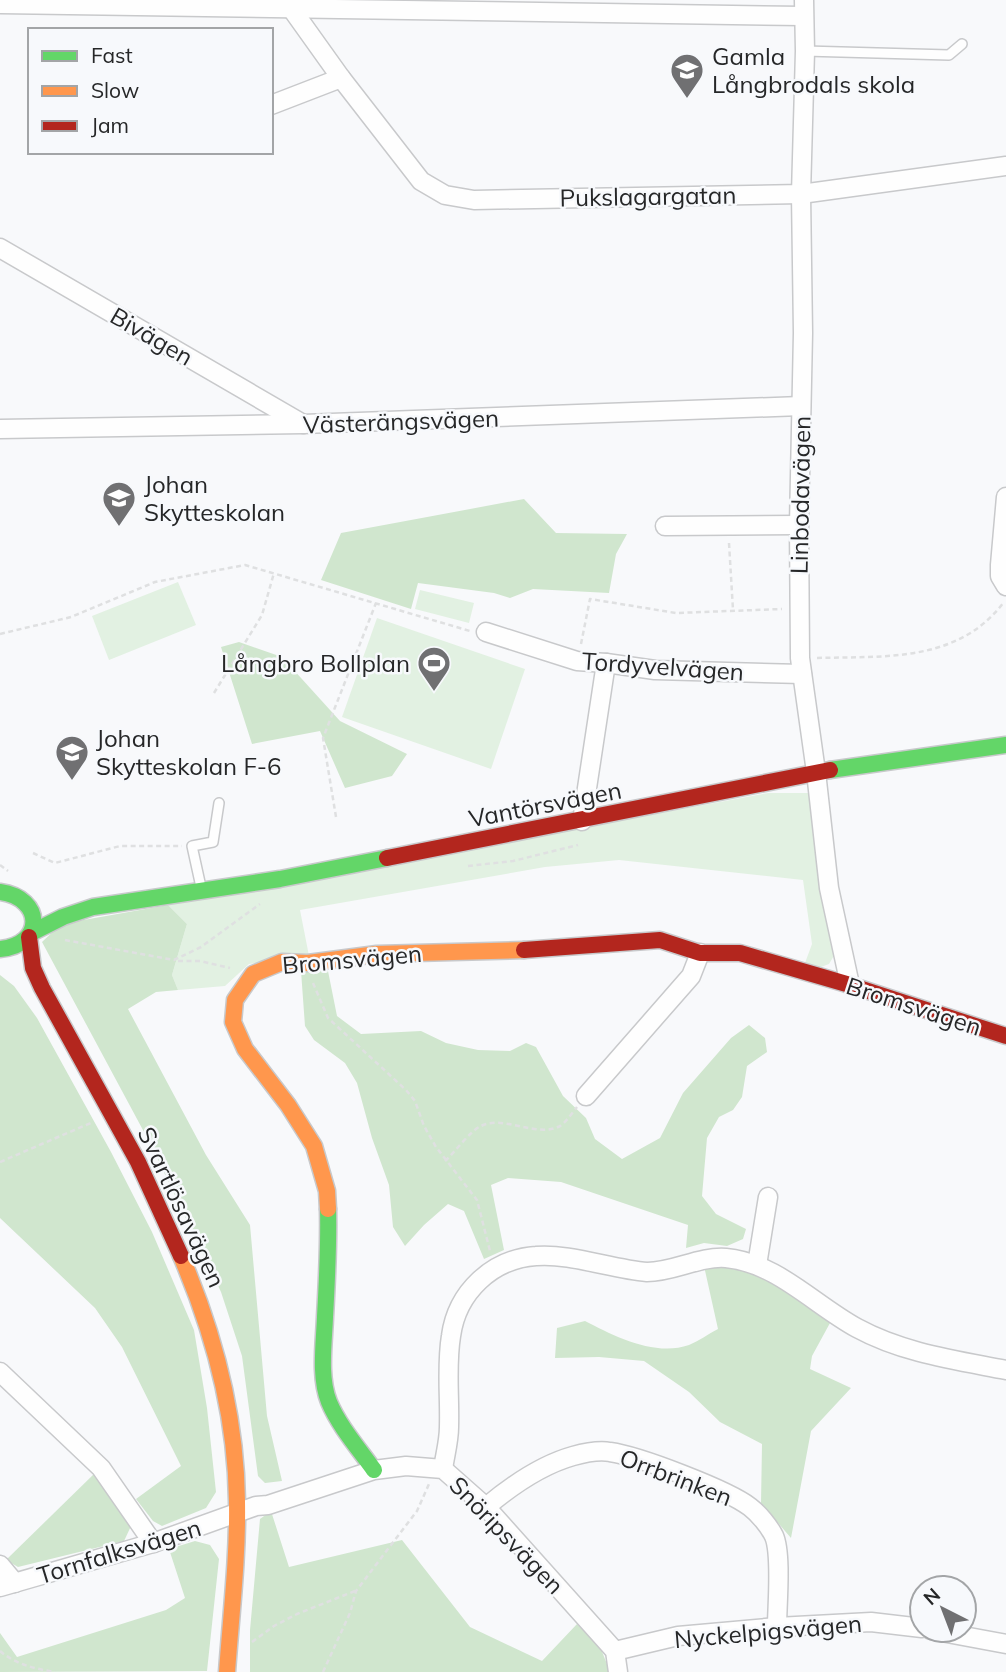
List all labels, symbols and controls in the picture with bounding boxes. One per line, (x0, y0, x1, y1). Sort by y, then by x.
legend (28, 28, 273, 154)
place label: Gamla Långbrodals skola (712, 41, 915, 99)
text: Fast (91, 42, 133, 68)
school or university icon: Gamla Långbrodals skola (668, 51, 706, 100)
text: Slow (91, 77, 139, 103)
text: Jam (91, 112, 129, 138)
street label: Pukslagargatan (559, 179, 737, 213)
street label: Bivägen (105, 300, 199, 372)
street label: Västerängsvägen (302, 403, 500, 439)
street label: Linbodavägen (784, 416, 816, 574)
place label: Johan Skytteskolan (144, 469, 285, 527)
school or university icon: Johan Skytteskolan (100, 479, 138, 528)
sports icon: Långbro Bollplan (415, 644, 453, 693)
street label: Tordyvelvägen (581, 645, 745, 687)
place label: Långbro Bollplan (221, 648, 410, 678)
place label: Johan Skytteskolan F-6 (96, 723, 281, 781)
school or university icon: Johan Skytteskolan F-6 (53, 733, 91, 782)
street label: Vantörsvägen (466, 775, 624, 833)
street label: Bromsvägen (281, 938, 423, 980)
street label: Bromsvägen (843, 970, 985, 1042)
street label: Svartlösavägen (132, 1122, 232, 1292)
street label: Orrbrinken (616, 1442, 736, 1512)
street label: Snöripsvägen (443, 1470, 571, 1600)
street label: Tornfalksvägen (33, 1512, 205, 1590)
north arrow (908, 1574, 978, 1644)
text: N (918, 1583, 945, 1610)
street label: Nyckelpigsvägen (673, 1608, 863, 1654)

